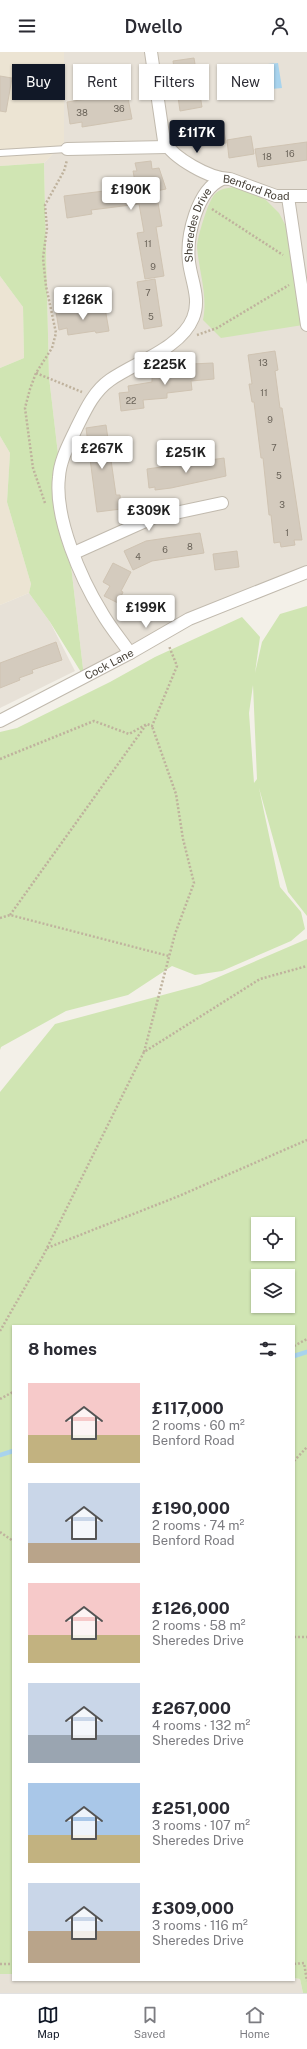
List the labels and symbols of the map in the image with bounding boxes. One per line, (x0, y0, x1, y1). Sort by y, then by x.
house number: 36 (113, 103, 125, 114)
house number: 38 (76, 107, 88, 118)
pin: £117K (169, 120, 225, 154)
house number: 16 (285, 148, 295, 159)
house number: 18 (262, 151, 272, 162)
street label: Benford Road (222, 172, 290, 202)
pin: £190K (103, 177, 159, 211)
street label: Sheredes Drive (182, 185, 214, 263)
house number: 11 (144, 238, 152, 249)
house number: 9 (150, 261, 156, 272)
pin: £126K (55, 287, 111, 321)
house number: 7 (145, 287, 151, 298)
house number: 5 (148, 311, 154, 322)
pin: £225K (137, 352, 193, 386)
house number: 13 (258, 357, 268, 368)
house number: 11 (260, 387, 268, 398)
house number: 22 (126, 395, 136, 406)
house number: 9 (267, 414, 273, 425)
pin: £267K (74, 436, 130, 470)
pin: £251K (158, 440, 214, 474)
house number: 7 (271, 442, 277, 453)
house number: 5 (276, 470, 282, 481)
pin: £309K (121, 498, 177, 532)
house number: 3 (279, 499, 285, 510)
house number: 1 (285, 527, 289, 538)
house number: 8 (187, 541, 193, 552)
house number: 6 (162, 544, 168, 555)
house number: 4 (135, 551, 141, 562)
pin: £199K (118, 595, 174, 629)
street label: Cock Lane (83, 646, 135, 682)

